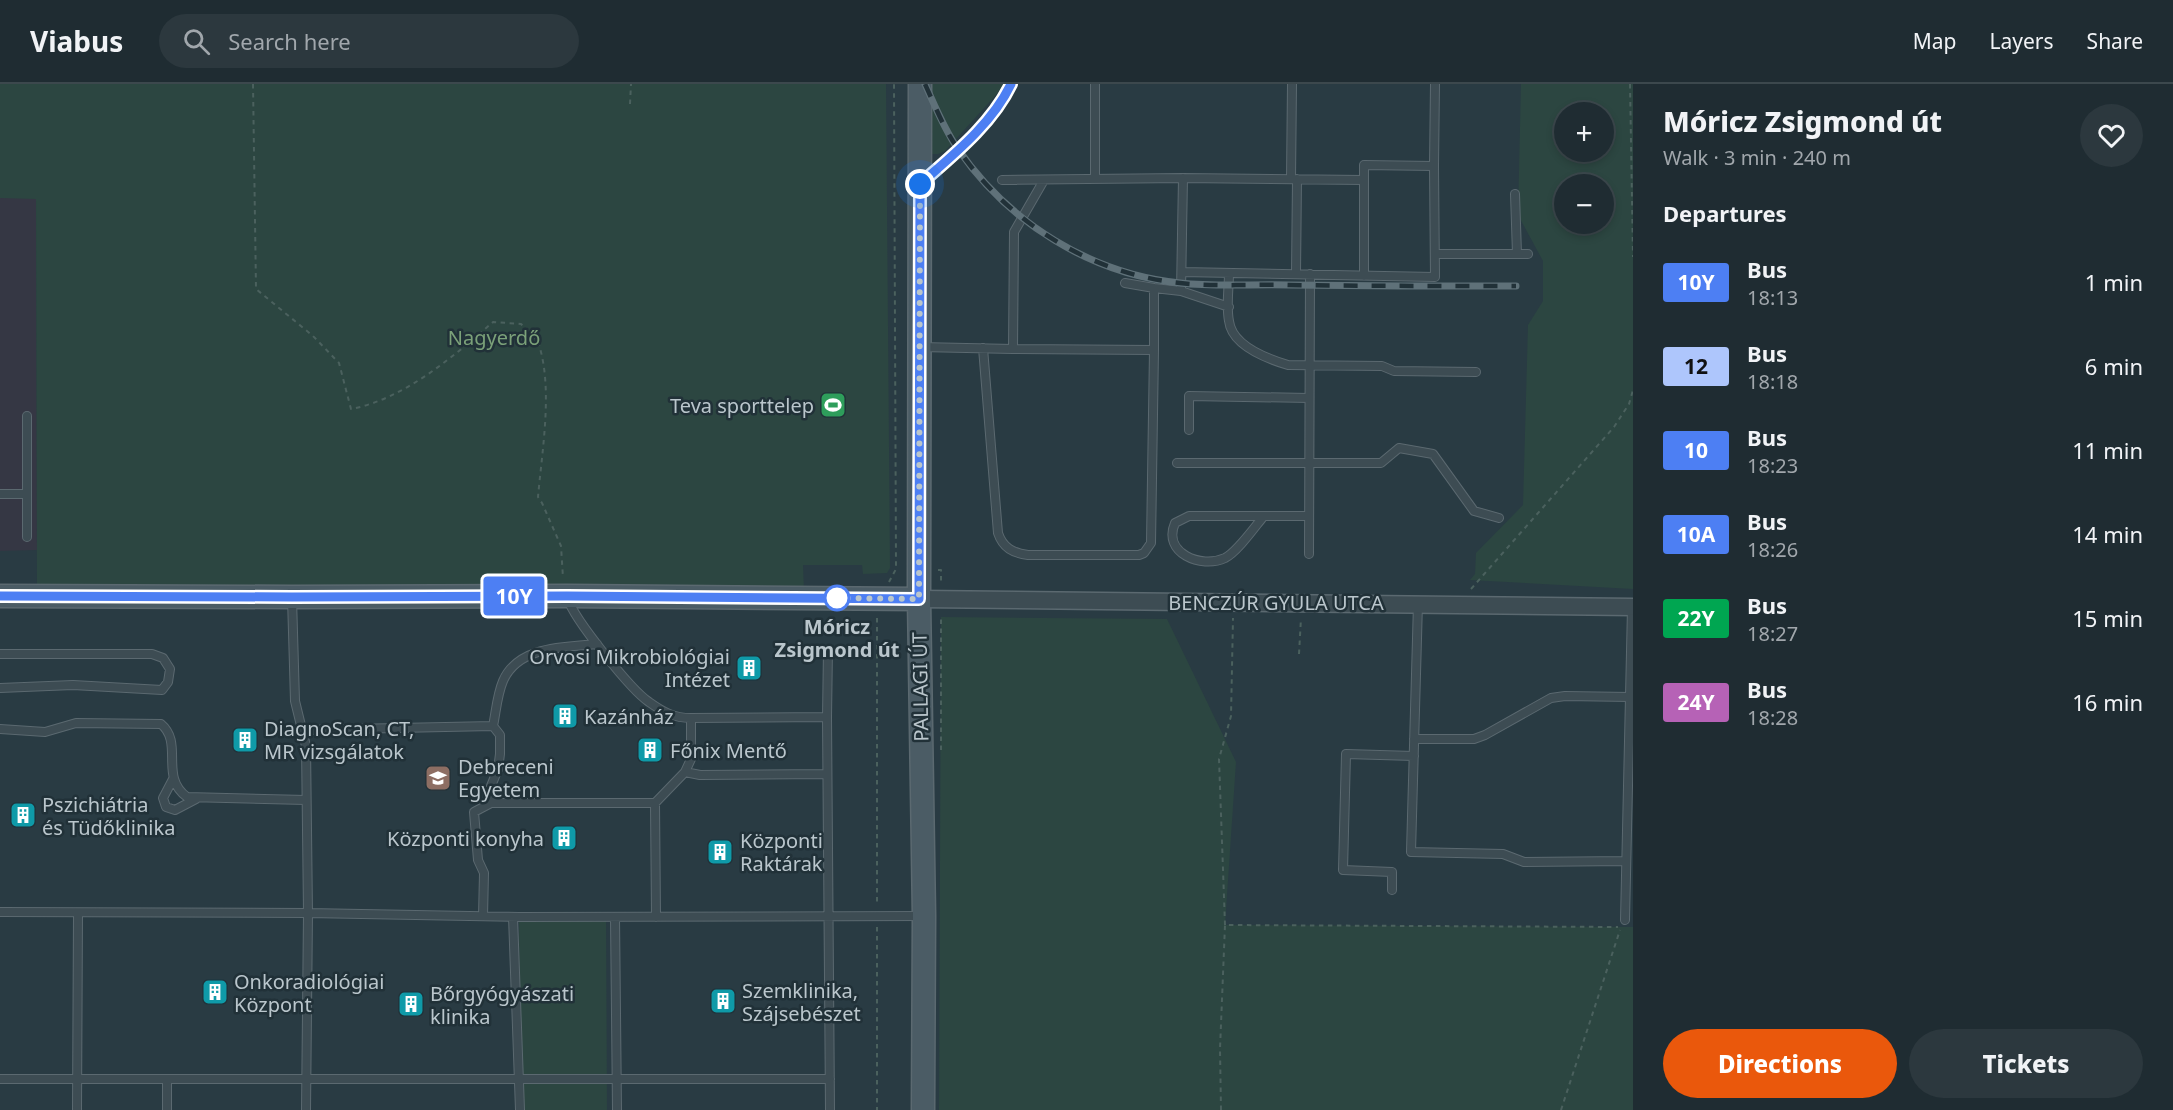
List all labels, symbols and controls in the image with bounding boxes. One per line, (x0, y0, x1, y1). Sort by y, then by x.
search box (159, 14, 579, 68)
text: Viabus (30, 22, 123, 60)
icon: search (180, 25, 213, 58)
text: Search here (228, 26, 351, 56)
text: Map (1913, 27, 1957, 55)
text: Layers (1990, 27, 2054, 55)
text: Share (2087, 27, 2143, 55)
map controls (1554, 102, 1614, 234)
button: + (1554, 102, 1614, 162)
text: Móricz Zsigmond út (1663, 102, 1942, 140)
button: heart (2080, 104, 2143, 167)
text: Walk · 3 min · 240 m (1663, 144, 1851, 171)
your location (905, 169, 935, 199)
button: − (1554, 174, 1614, 234)
text: Departures (1663, 198, 1787, 228)
text: Bus (1747, 254, 1787, 284)
text: 1 min (2085, 267, 2143, 297)
text: 10Y (1677, 268, 1715, 296)
text: 18:13 (1747, 284, 1798, 311)
park label: Nagyerdő (448, 324, 540, 351)
text: Bus (1747, 338, 1787, 368)
text: 6 min (2085, 351, 2143, 381)
text: 12 (1684, 352, 1708, 380)
text: 18:18 (1747, 368, 1798, 395)
sports icon: Teva sporttelep (818, 390, 848, 420)
place label: Teva sporttelep (670, 392, 814, 419)
text: Bus (1747, 422, 1787, 452)
text: 11 min (2072, 435, 2143, 465)
text: 10 (1684, 436, 1708, 464)
text: 18:23 (1747, 452, 1798, 479)
text: Bus (1747, 506, 1787, 536)
text: 14 min (2072, 519, 2143, 549)
text: 10A (1677, 520, 1715, 548)
text: 18:26 (1747, 536, 1798, 563)
line badge: 10Y (480, 576, 548, 616)
text: 10Y (495, 582, 533, 610)
marker: Móricz Zsigmond út (824, 585, 850, 611)
street label: BENCZÚR GYULA UTCA (1168, 589, 1384, 616)
text: Bus (1747, 590, 1787, 620)
text: 15 min (2072, 603, 2143, 633)
text: 22Y (1677, 604, 1715, 632)
place label: Móricz Zsigmond út (775, 613, 900, 663)
text: 18:27 (1747, 620, 1798, 647)
street label: PALLAGI ÚT (906, 632, 934, 742)
place label: Orvosi Mikrobiológiai Intézet (529, 643, 730, 693)
building icon: Orvosi Mikrobiológiai Intézet (734, 653, 764, 683)
text: Bus (1747, 674, 1787, 704)
text: 16 min (2072, 687, 2143, 717)
text: 24Y (1677, 688, 1715, 716)
building icon: Kazánház (550, 701, 580, 731)
place label: Kazánház (584, 703, 674, 730)
text: 18:28 (1747, 704, 1798, 731)
place label: DiagnoScan, CT, MR vizsgálatok (264, 715, 414, 765)
building icon: DiagnoScan, CT, MR vizsgálatok (230, 725, 260, 755)
building icon: Főnix Mentő (635, 735, 665, 765)
place label: Főnix Mentő (670, 737, 787, 764)
place label: Debreceni Egyetem (458, 753, 554, 803)
school or university icon: Debreceni Egyetem (423, 763, 453, 793)
place label: Pszichiátria és Tüdőklinika (42, 791, 175, 841)
building icon: Pszichiátria és Tüdőklinika (8, 800, 38, 830)
building icon: Központi konyha (549, 823, 579, 853)
place label: Központi konyha (387, 825, 544, 852)
place label: Központi Raktárak (740, 827, 823, 877)
building icon: Központi Raktárak (705, 837, 735, 867)
place label: Onkoradiológiai Központ (234, 968, 385, 1018)
building icon: Onkoradiológiai Központ (200, 977, 230, 1007)
place label: Szemklinika, Szájsebészet (742, 977, 861, 1027)
place label: Bőrgyógyászati klinika (430, 980, 574, 1030)
building icon: Szemklinika, Szájsebészet (708, 986, 738, 1016)
building icon: Bőrgyógyászati klinika (396, 989, 426, 1019)
button: Directions (1663, 1029, 1897, 1098)
button: Tickets (1909, 1029, 2143, 1098)

